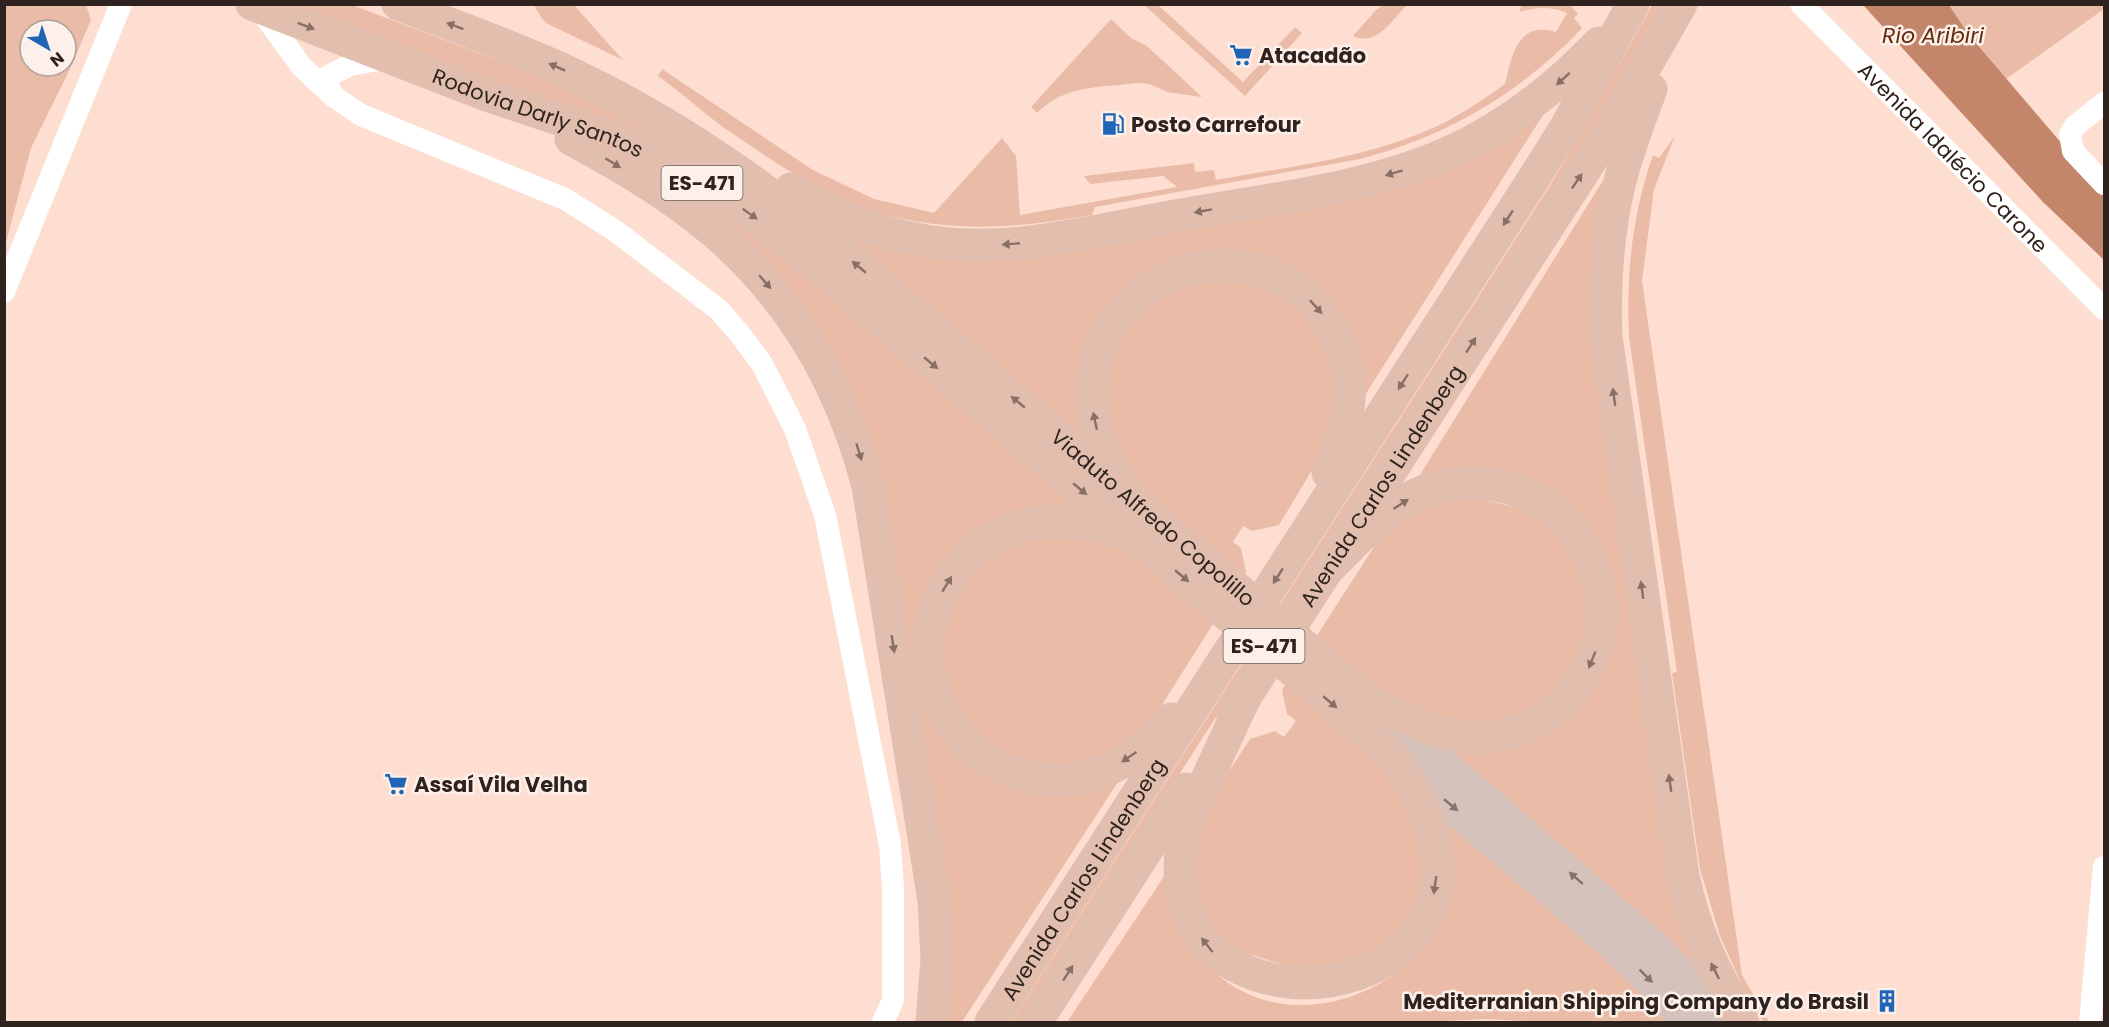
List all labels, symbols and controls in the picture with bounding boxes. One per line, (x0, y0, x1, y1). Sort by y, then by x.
north arrow (18, 18, 78, 78)
water label: Rio Aribiri (1882, 20, 1984, 51)
one-way arrow (298, 21, 316, 31)
one-way arrow (446, 21, 464, 31)
place label: Atacadão (1259, 41, 1366, 70)
supermarket icon: Atacadão (1228, 42, 1254, 68)
text: N (45, 47, 69, 72)
street label: Avenida Idalécio Carone (1852, 55, 2055, 259)
street label: Rodovia Darly Santos (428, 61, 648, 164)
one-way arrow (549, 63, 566, 72)
one-way arrow (1556, 71, 1570, 85)
place label: Posto Carrefour (1131, 110, 1301, 139)
fuel station icon: Posto Carrefour (1100, 111, 1126, 137)
one-way arrow (604, 157, 621, 168)
road number: ES-471 (662, 166, 742, 200)
one-way arrow (1385, 169, 1403, 178)
one-way arrow (1571, 173, 1582, 189)
one-way arrow (1193, 207, 1212, 216)
one-way arrow (741, 208, 757, 220)
one-way arrow (1503, 210, 1514, 227)
one-way arrow (1001, 239, 1020, 249)
one-way arrow (852, 261, 867, 274)
one-way arrow (758, 274, 771, 289)
one-way arrow (1309, 300, 1323, 315)
one-way arrow (1466, 337, 1477, 353)
one-way arrow (923, 356, 938, 369)
street label: Avenida Carlos Lindenberg (1293, 359, 1470, 612)
one-way arrow (1397, 374, 1408, 390)
one-way arrow (1610, 387, 1619, 406)
one-way arrow (1011, 396, 1026, 409)
one-way arrow (1090, 411, 1099, 430)
street label: Viaduto Alfredo Copolillo (1045, 422, 1262, 613)
one-way arrow (854, 443, 864, 461)
one-way arrow (1072, 482, 1087, 495)
one-way arrow (1393, 499, 1409, 510)
one-way arrow (1273, 568, 1284, 584)
one-way arrow (1174, 569, 1189, 582)
one-way arrow (942, 575, 953, 592)
one-way arrow (1637, 580, 1646, 599)
road number: ES-471 (1224, 629, 1304, 663)
one-way arrow (889, 634, 898, 653)
one-way arrow (1587, 651, 1596, 669)
one-way arrow (1322, 696, 1338, 709)
street label: Avenida Carlos Lindenberg (994, 752, 1172, 1006)
one-way arrow (1121, 752, 1137, 763)
place label: Assaí Vila Velha (414, 770, 588, 799)
supermarket icon: Assaí Vila Velha (383, 771, 409, 797)
one-way arrow (1665, 773, 1674, 792)
one-way arrow (1443, 799, 1459, 812)
one-way arrow (1568, 872, 1584, 885)
one-way arrow (1431, 875, 1440, 894)
one-way arrow (1200, 937, 1213, 953)
one-way arrow (1710, 962, 1720, 979)
one-way arrow (1062, 965, 1073, 981)
one-way arrow (1638, 968, 1652, 982)
place label: Mediterranian Shipping Company do Brasil (1403, 987, 1869, 1016)
building icon: Mediterranian Shipping Company do Brasil (1874, 988, 1900, 1014)

